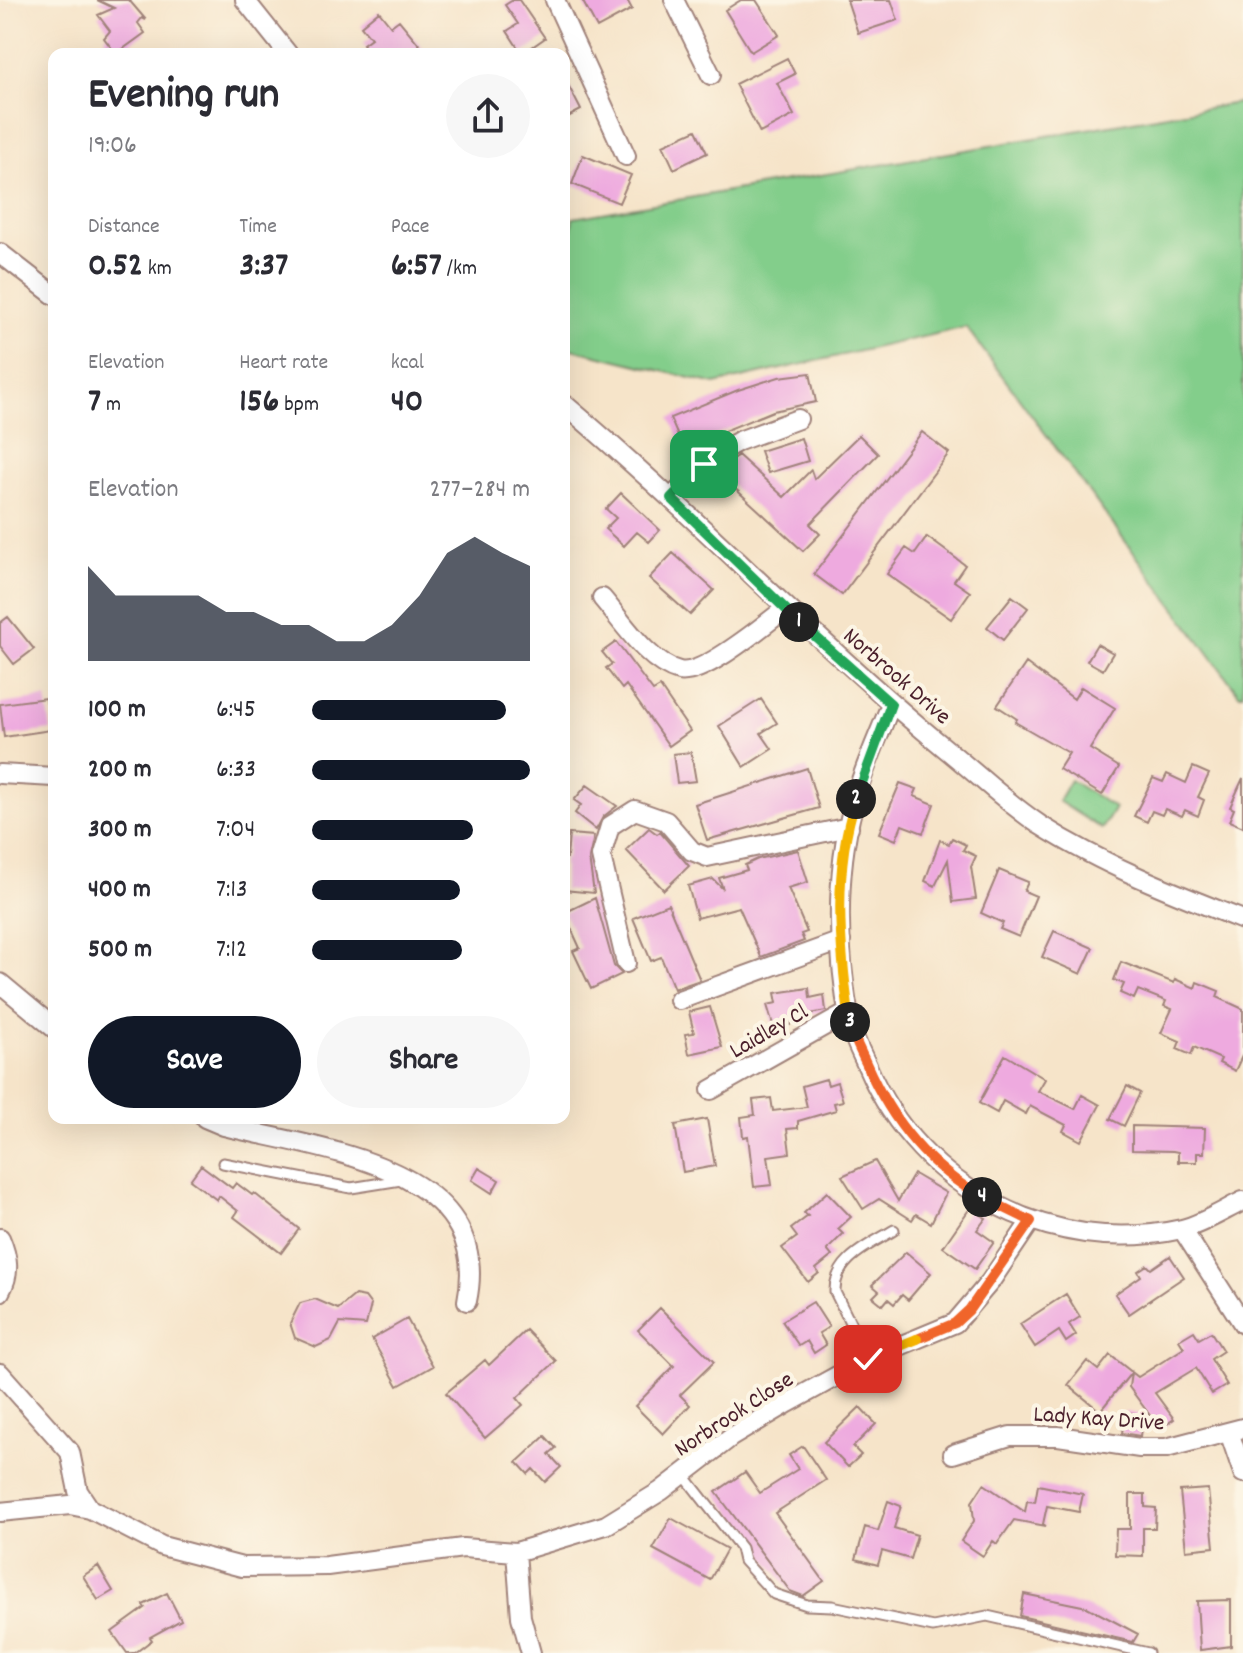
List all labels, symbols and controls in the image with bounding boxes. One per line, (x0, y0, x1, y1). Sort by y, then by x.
text: Evening run (88, 66, 279, 129)
button: share (446, 74, 530, 158)
text: 19:06 (88, 128, 137, 165)
text: Distance (88, 212, 160, 243)
text: Time (239, 212, 277, 243)
text: Pace (391, 212, 430, 243)
text: 0.52 (88, 243, 143, 292)
text: 3:37 (239, 243, 288, 292)
text: 6:57 (391, 243, 442, 292)
text: km (143, 254, 172, 285)
text: /km (442, 254, 477, 285)
text: Elevation (88, 348, 165, 379)
text: Heart rate (239, 348, 328, 379)
text: kcal (391, 348, 424, 379)
text: 7 (88, 379, 101, 428)
text: 156 (239, 379, 279, 428)
text: 40 (391, 379, 423, 428)
text: m (101, 390, 121, 421)
text: bpm (279, 390, 319, 421)
pin (670, 430, 738, 498)
icon: arrive (682, 442, 726, 486)
text: Elevation (88, 472, 178, 509)
text: 277–284 m (429, 472, 530, 509)
pin: 1 (779, 602, 819, 642)
text: 1 (797, 606, 801, 637)
street label: Norbrook Drive (834, 621, 958, 734)
text: 100 m (88, 692, 146, 729)
text: 6:45 (216, 692, 256, 729)
text: 200 m (88, 752, 152, 789)
text: 6:33 (216, 752, 256, 789)
pin: 2 (836, 779, 876, 819)
text: 2 (851, 783, 861, 814)
text: 300 m (88, 812, 152, 849)
text: 7:04 (216, 812, 255, 849)
text: 400 m (88, 872, 151, 909)
text: 7:13 (216, 872, 248, 909)
text: 500 m (88, 932, 152, 969)
text: 7:12 (216, 932, 247, 969)
street label: Laidley Cl (724, 996, 815, 1069)
pin: 3 (830, 1002, 870, 1042)
text: 3 (845, 1006, 855, 1037)
button: Save (88, 1016, 301, 1108)
button: Share (317, 1016, 530, 1108)
pin: 4 (962, 1177, 1002, 1217)
text: 4 (977, 1181, 987, 1212)
pin (834, 1325, 902, 1393)
icon: check (846, 1337, 890, 1381)
street label: Norbrook Close (668, 1364, 801, 1467)
street label: Lady Kay Drive (1032, 1398, 1165, 1442)

